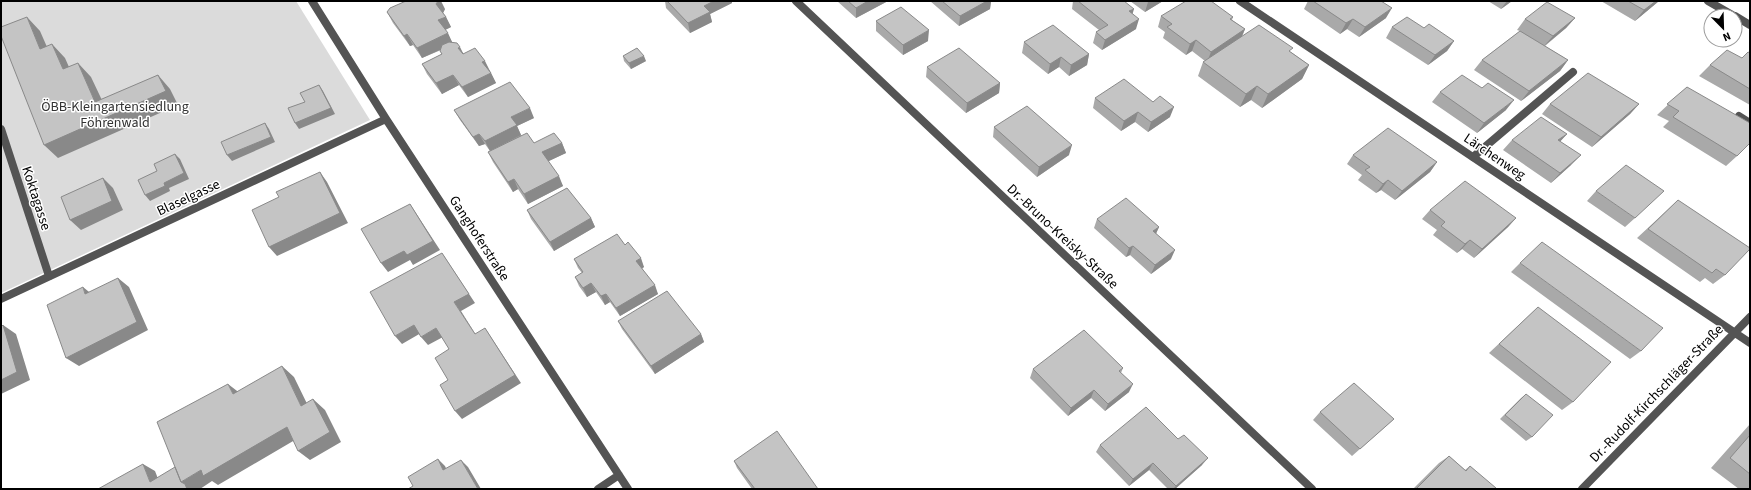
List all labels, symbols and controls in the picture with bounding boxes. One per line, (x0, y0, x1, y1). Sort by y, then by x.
north arrow (1703, 8, 1743, 48)
text: N (1720, 28, 1733, 45)
park label: ÖBB-Kleingartensiedlung Föhrenwald (41, 97, 189, 133)
street label: Lärchenweg (1459, 129, 1529, 185)
street label: Koktagasse (16, 164, 56, 233)
street label: Blaselgasse (153, 174, 223, 221)
street label: Dr.-Bruno-Kreisky-Straße (1002, 180, 1123, 294)
street label: Ganghoferstraße (444, 192, 514, 285)
street label: Dr.-Rudolf-Kirchschläger-Straße (1585, 320, 1728, 467)

